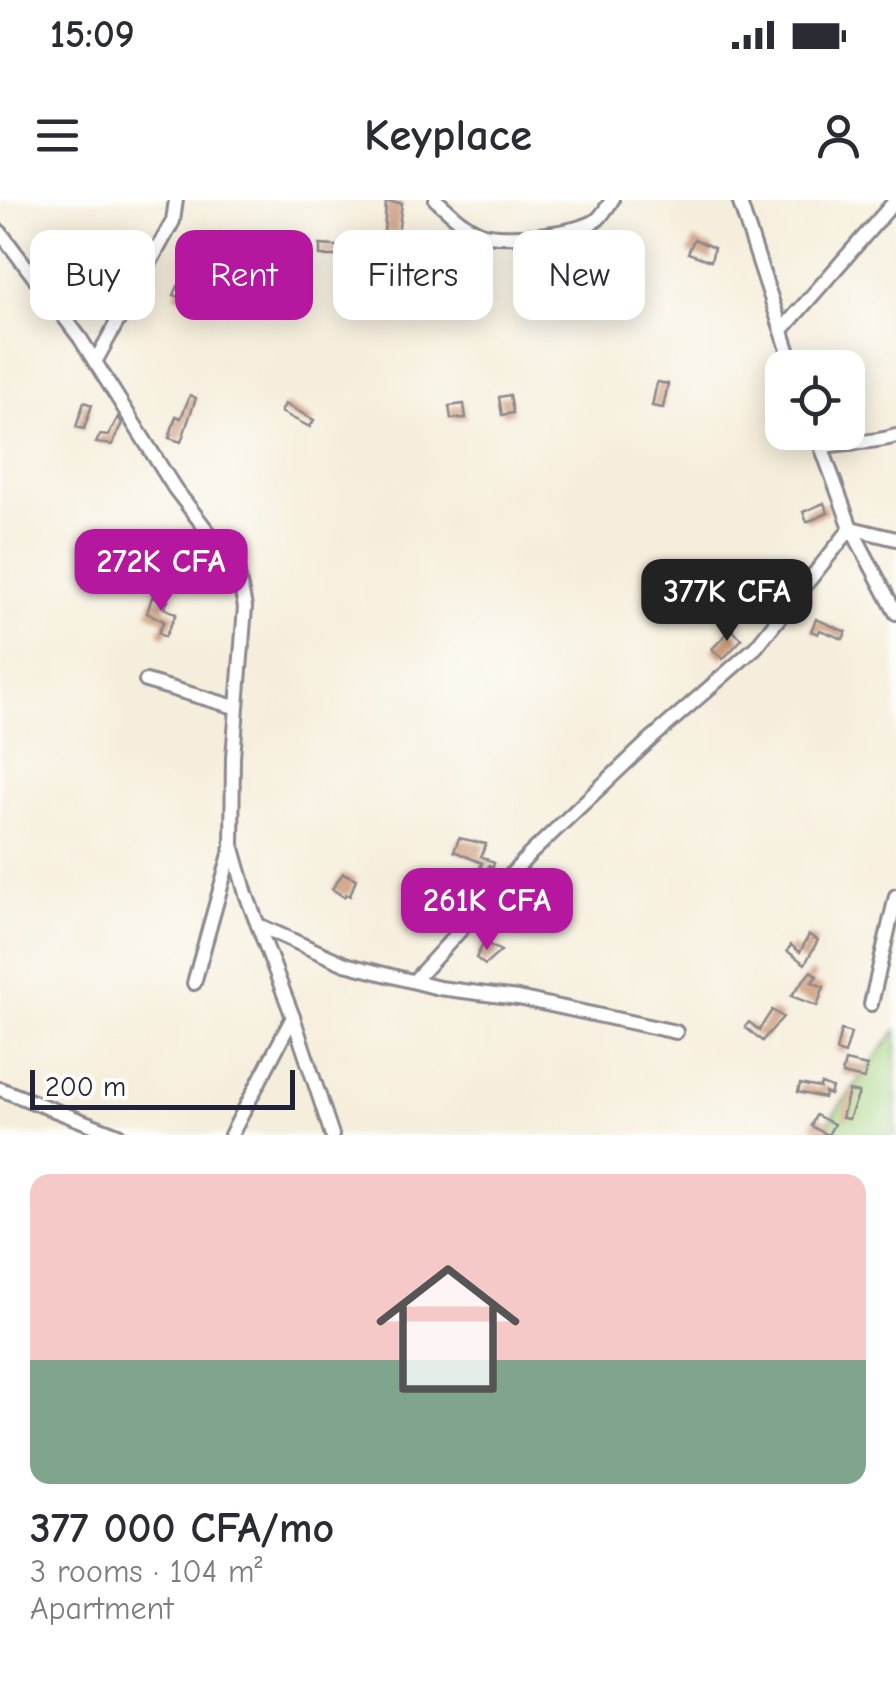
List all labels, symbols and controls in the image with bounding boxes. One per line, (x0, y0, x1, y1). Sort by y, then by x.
text: 15:09 (50, 13, 135, 57)
icon: menu (30, 108, 85, 163)
icon: person (811, 108, 866, 163)
text: Keyplace (364, 109, 532, 161)
chip: Buy (30, 230, 155, 320)
chip: Rent (175, 230, 313, 320)
chip: Filters (333, 230, 493, 320)
chip: New (513, 230, 645, 320)
map controls (765, 350, 865, 450)
button: locate (765, 350, 865, 450)
pin: 272K CFA (58, 529, 264, 614)
text: 272K CFA (97, 543, 225, 580)
pin: 377K CFA (624, 559, 830, 644)
text: 377K CFA (663, 573, 791, 610)
pin: 261K CFA (384, 868, 590, 953)
text: 261K CFA (423, 882, 551, 919)
scale bar (30, 1065, 295, 1110)
text: 200 m (45, 1071, 126, 1103)
icon: home (358, 1239, 538, 1419)
text: 377 000 CFA/mo (30, 1504, 334, 1553)
text: 3 rooms · 104 m² (30, 1553, 262, 1590)
text: Apartment (30, 1590, 173, 1627)

